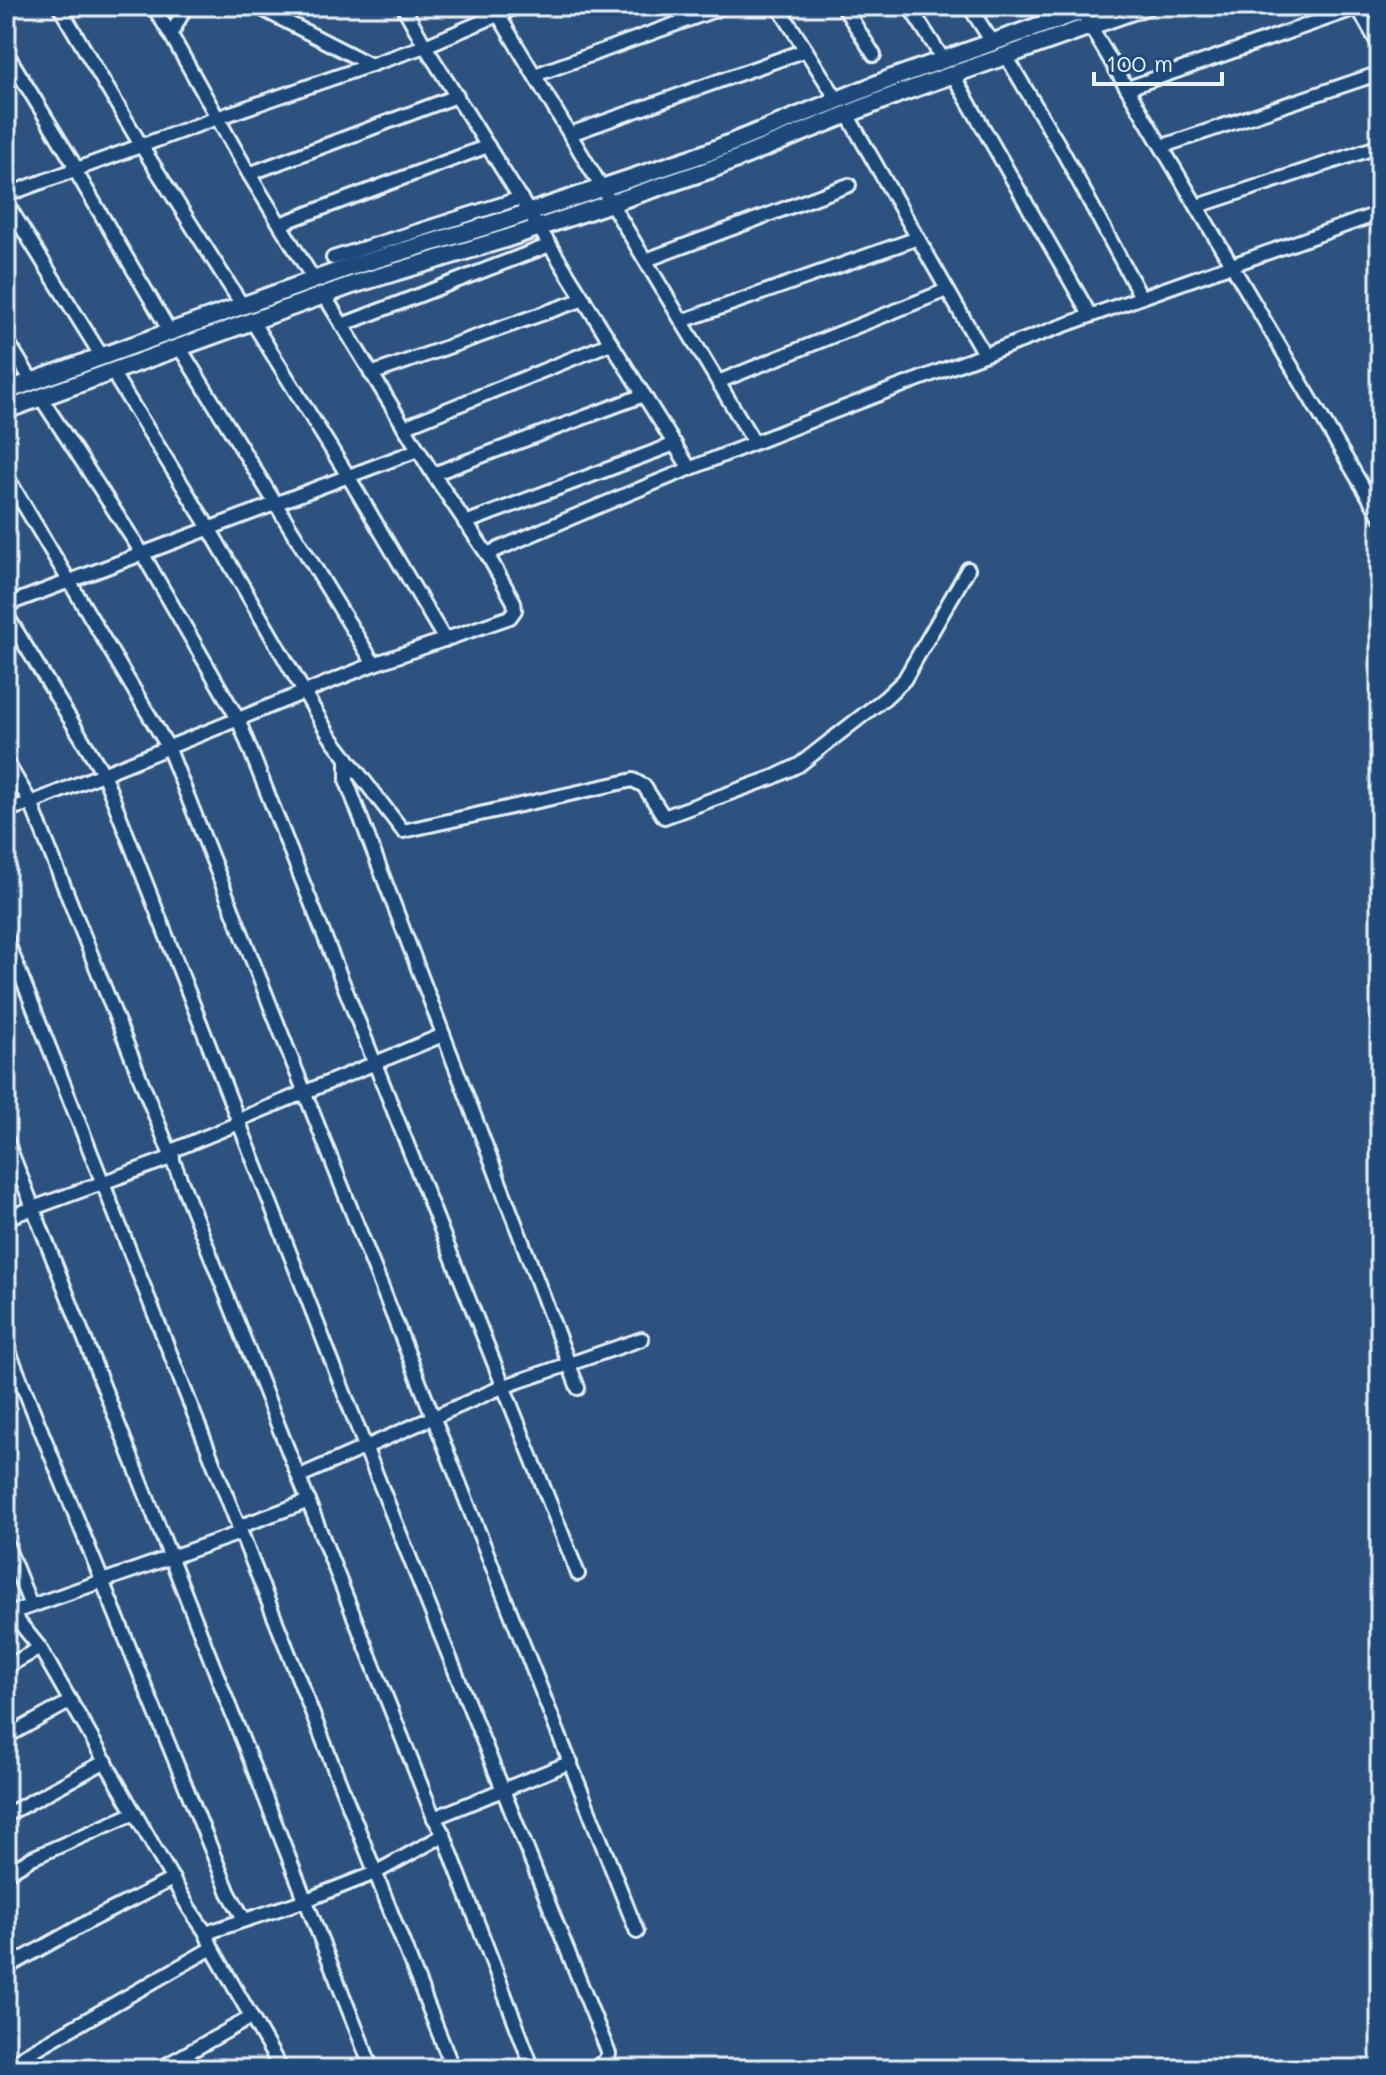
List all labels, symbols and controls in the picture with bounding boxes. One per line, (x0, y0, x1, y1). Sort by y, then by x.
scale bar (1094, 36, 1222, 86)
text: 100 m (1106, 47, 1173, 78)

